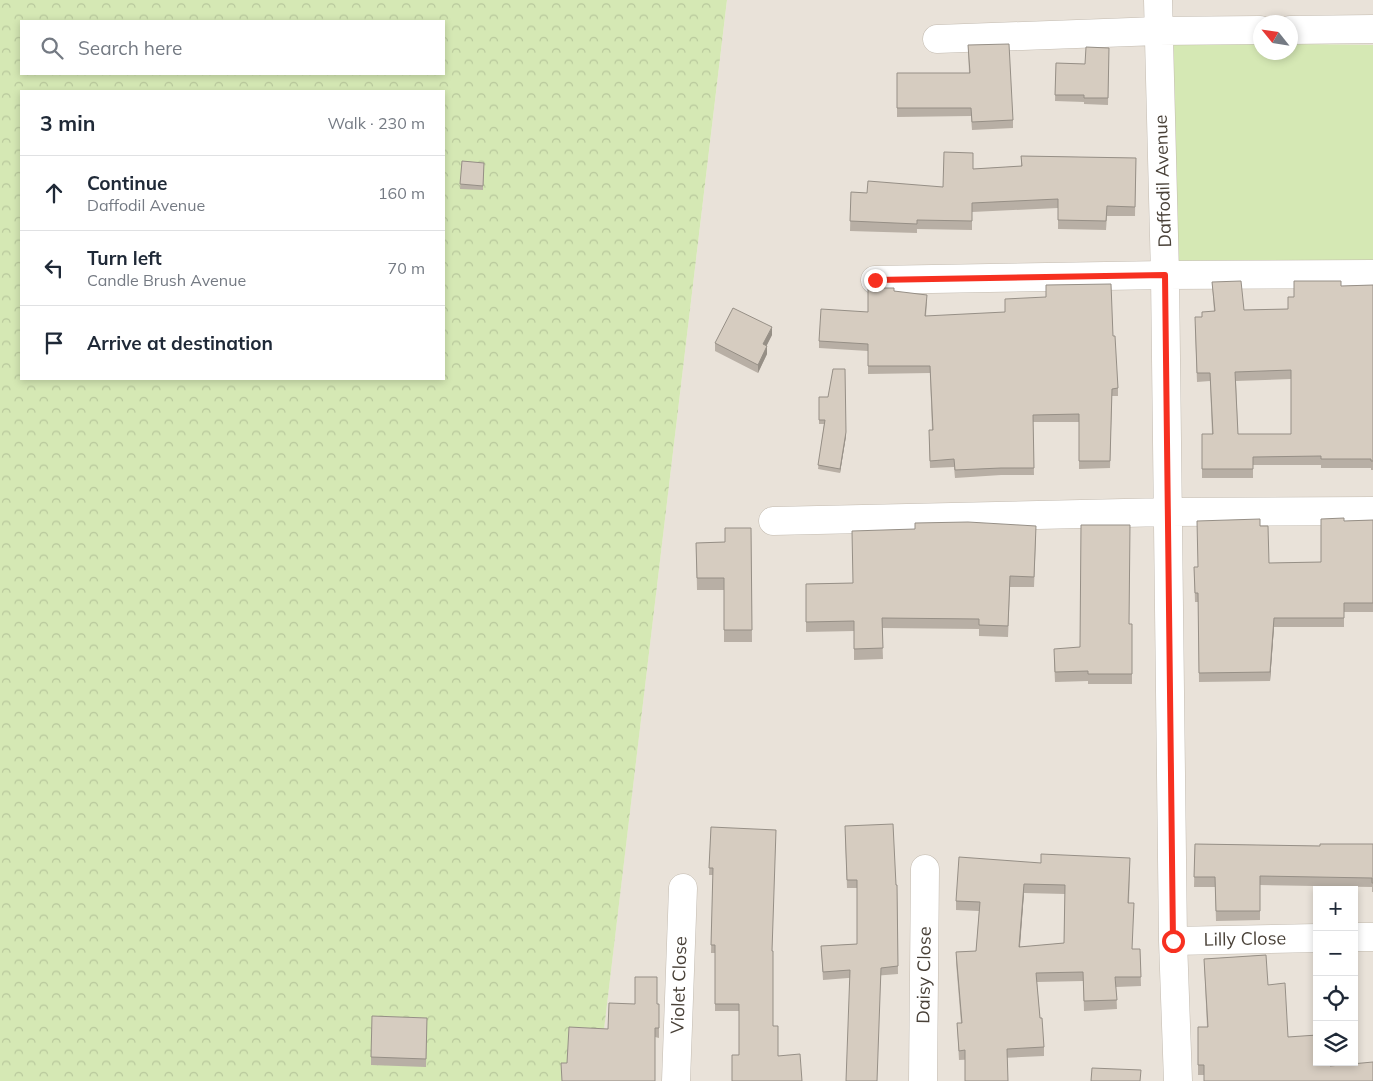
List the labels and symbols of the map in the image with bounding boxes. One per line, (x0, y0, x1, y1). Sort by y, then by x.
north arrow (1253, 15, 1298, 60)
street label: Daffodil Avenue (1149, 114, 1176, 248)
route end (864, 269, 887, 292)
street label: Daisy Close (911, 926, 936, 1024)
street label: Lilly Close (1204, 926, 1286, 951)
route start (1162, 930, 1185, 953)
street label: Violet Close (665, 936, 692, 1034)

